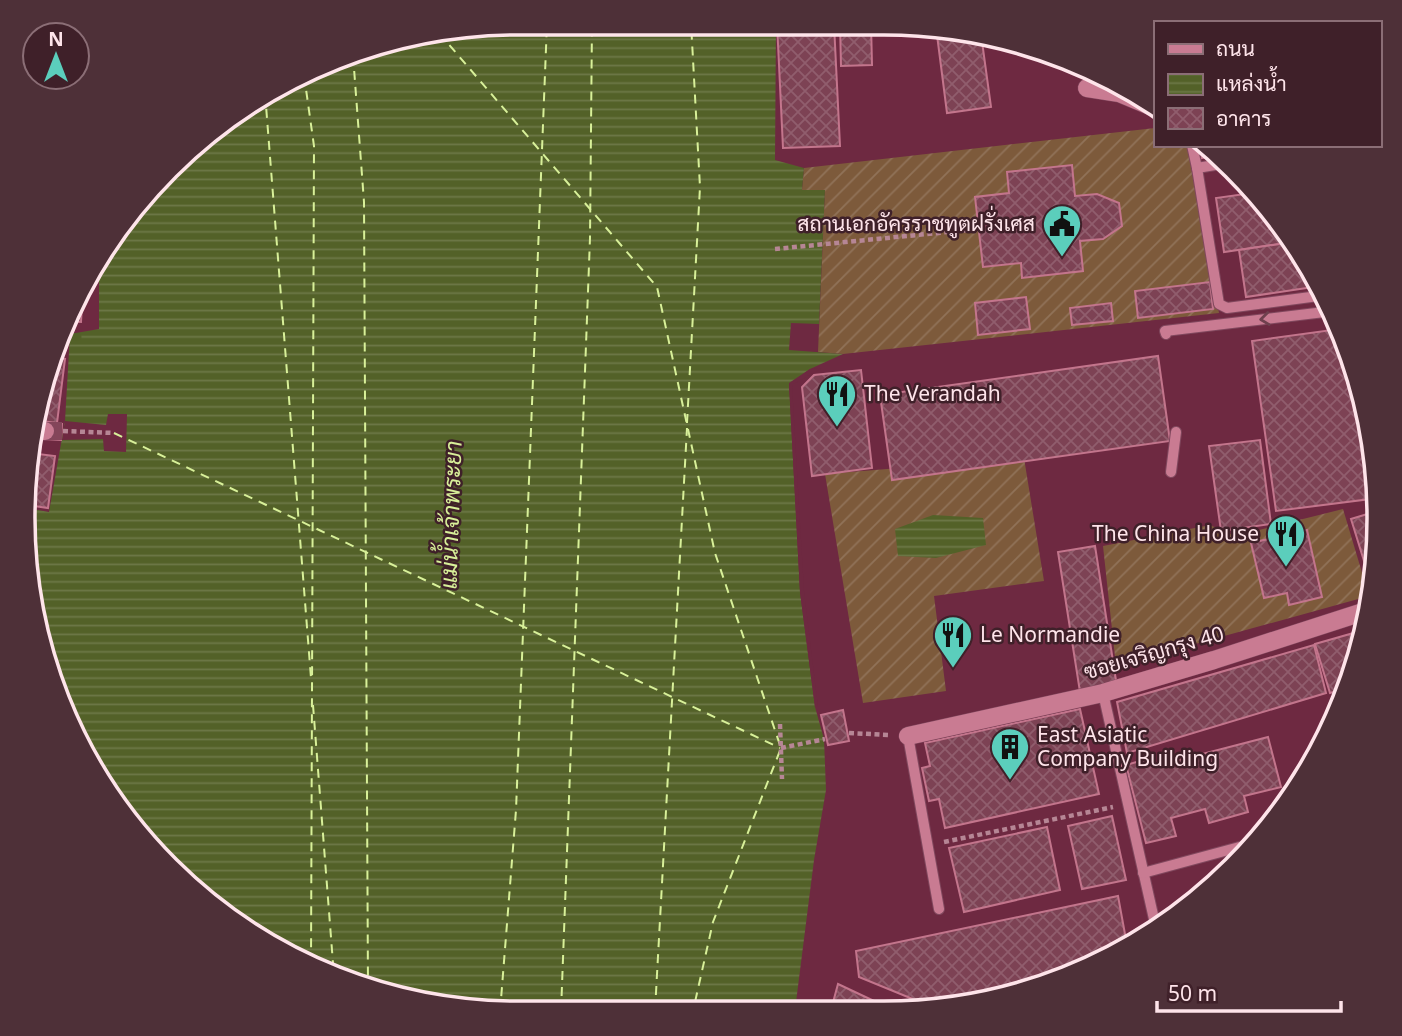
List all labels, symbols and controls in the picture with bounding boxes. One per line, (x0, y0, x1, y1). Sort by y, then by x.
north arrow (21, 21, 91, 91)
legend (1154, 21, 1381, 147)
text: N (48, 26, 64, 52)
text: ถนน (1216, 34, 1255, 62)
text: แหล่งน้ำ (1216, 66, 1287, 97)
text: อาคาร (1216, 104, 1272, 132)
public building icon: สถานเอกอัครราชทูตฝรั่งเศส (1041, 203, 1083, 258)
place label: สถานเอกอัครราชทูตฝรั่งเศส (797, 205, 1035, 239)
one-way arrow (1259, 311, 1271, 326)
restaurant icon: The Verandah (816, 373, 858, 428)
place label: The Verandah (864, 379, 1001, 407)
water label: แม่น้ำเจ้าพระยา (428, 440, 469, 590)
restaurant icon: The China House (1265, 513, 1307, 568)
place label: The China House (1092, 519, 1259, 547)
restaurant icon: Le Normandie (932, 614, 974, 669)
street label: ซอยเจริญกรุง 40 (1080, 619, 1227, 686)
place label: Le Normandie (980, 620, 1120, 648)
place label: East Asiatic Company Building (1037, 720, 1218, 772)
building icon: East Asiatic Company Building (989, 726, 1031, 781)
scale bar (1157, 970, 1341, 1014)
text: 50 m (1168, 979, 1217, 1007)

